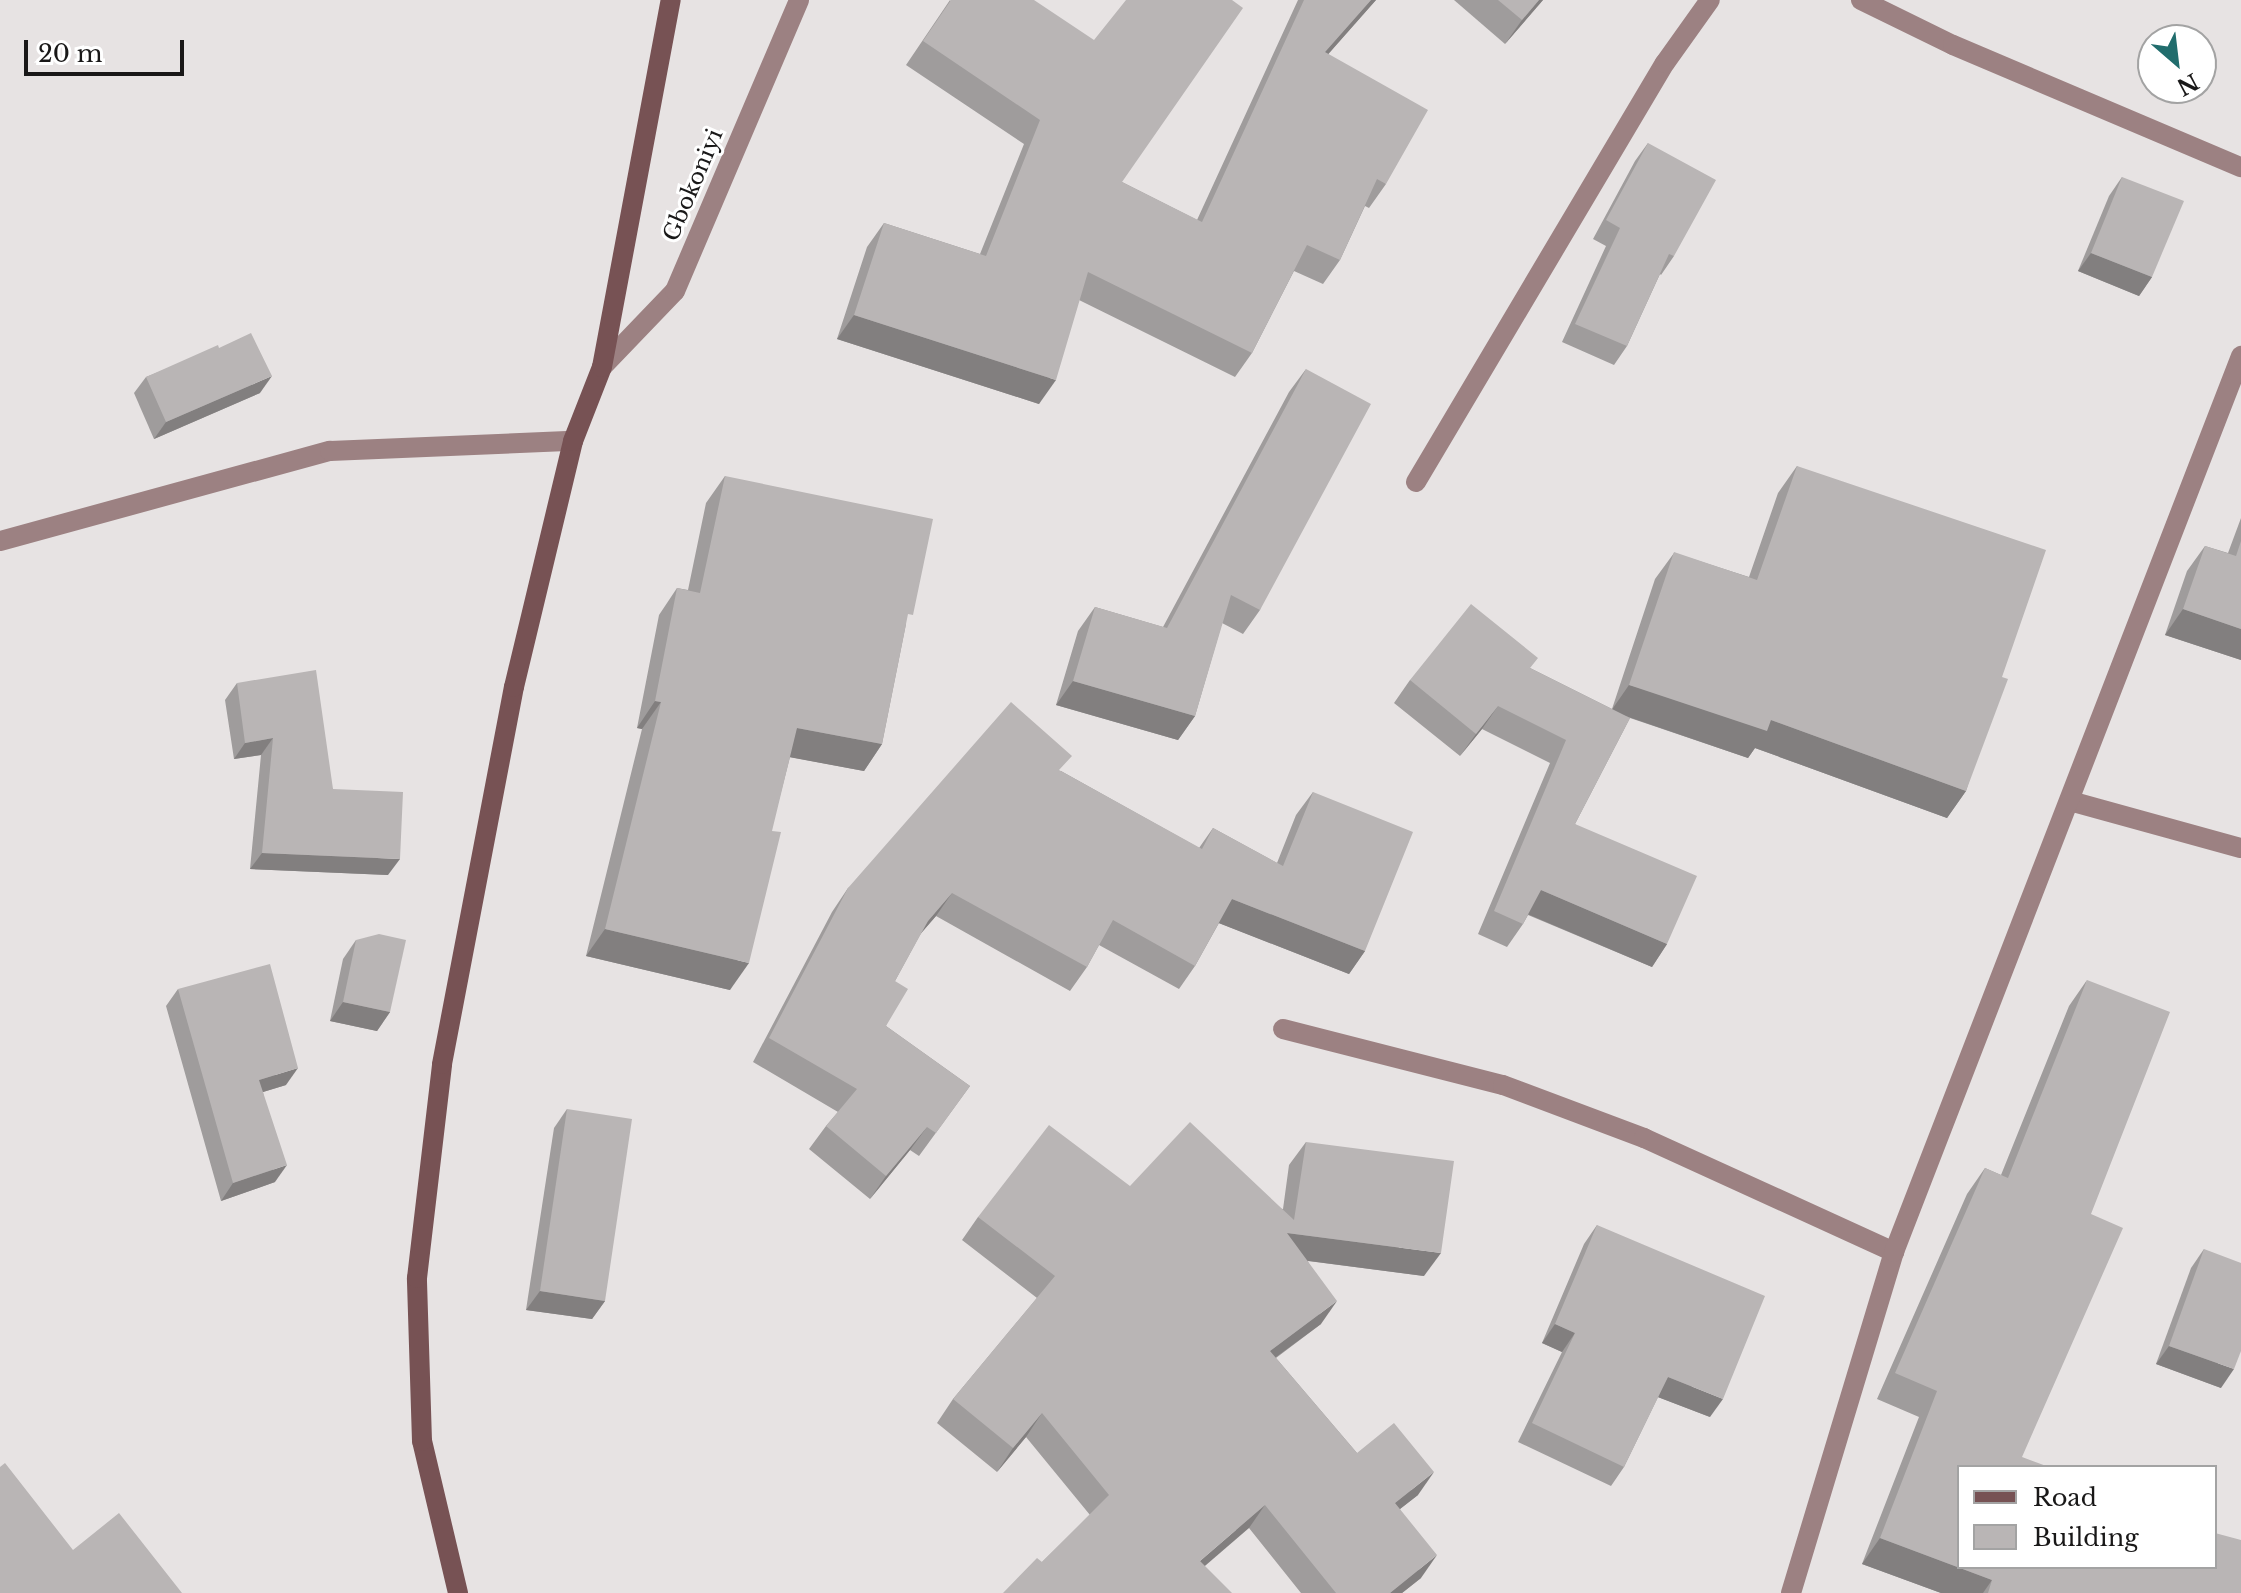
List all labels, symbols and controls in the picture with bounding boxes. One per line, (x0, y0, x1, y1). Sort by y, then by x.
scale bar (28, 24, 188, 74)
north arrow (2137, 24, 2217, 104)
text: 20 m (38, 39, 103, 68)
text: N (2172, 67, 2203, 101)
street label: Gbokoniyi (658, 125, 728, 245)
legend (1957, 1465, 2217, 1569)
text: Road (2033, 1483, 2097, 1512)
text: Building (2033, 1523, 2139, 1552)

